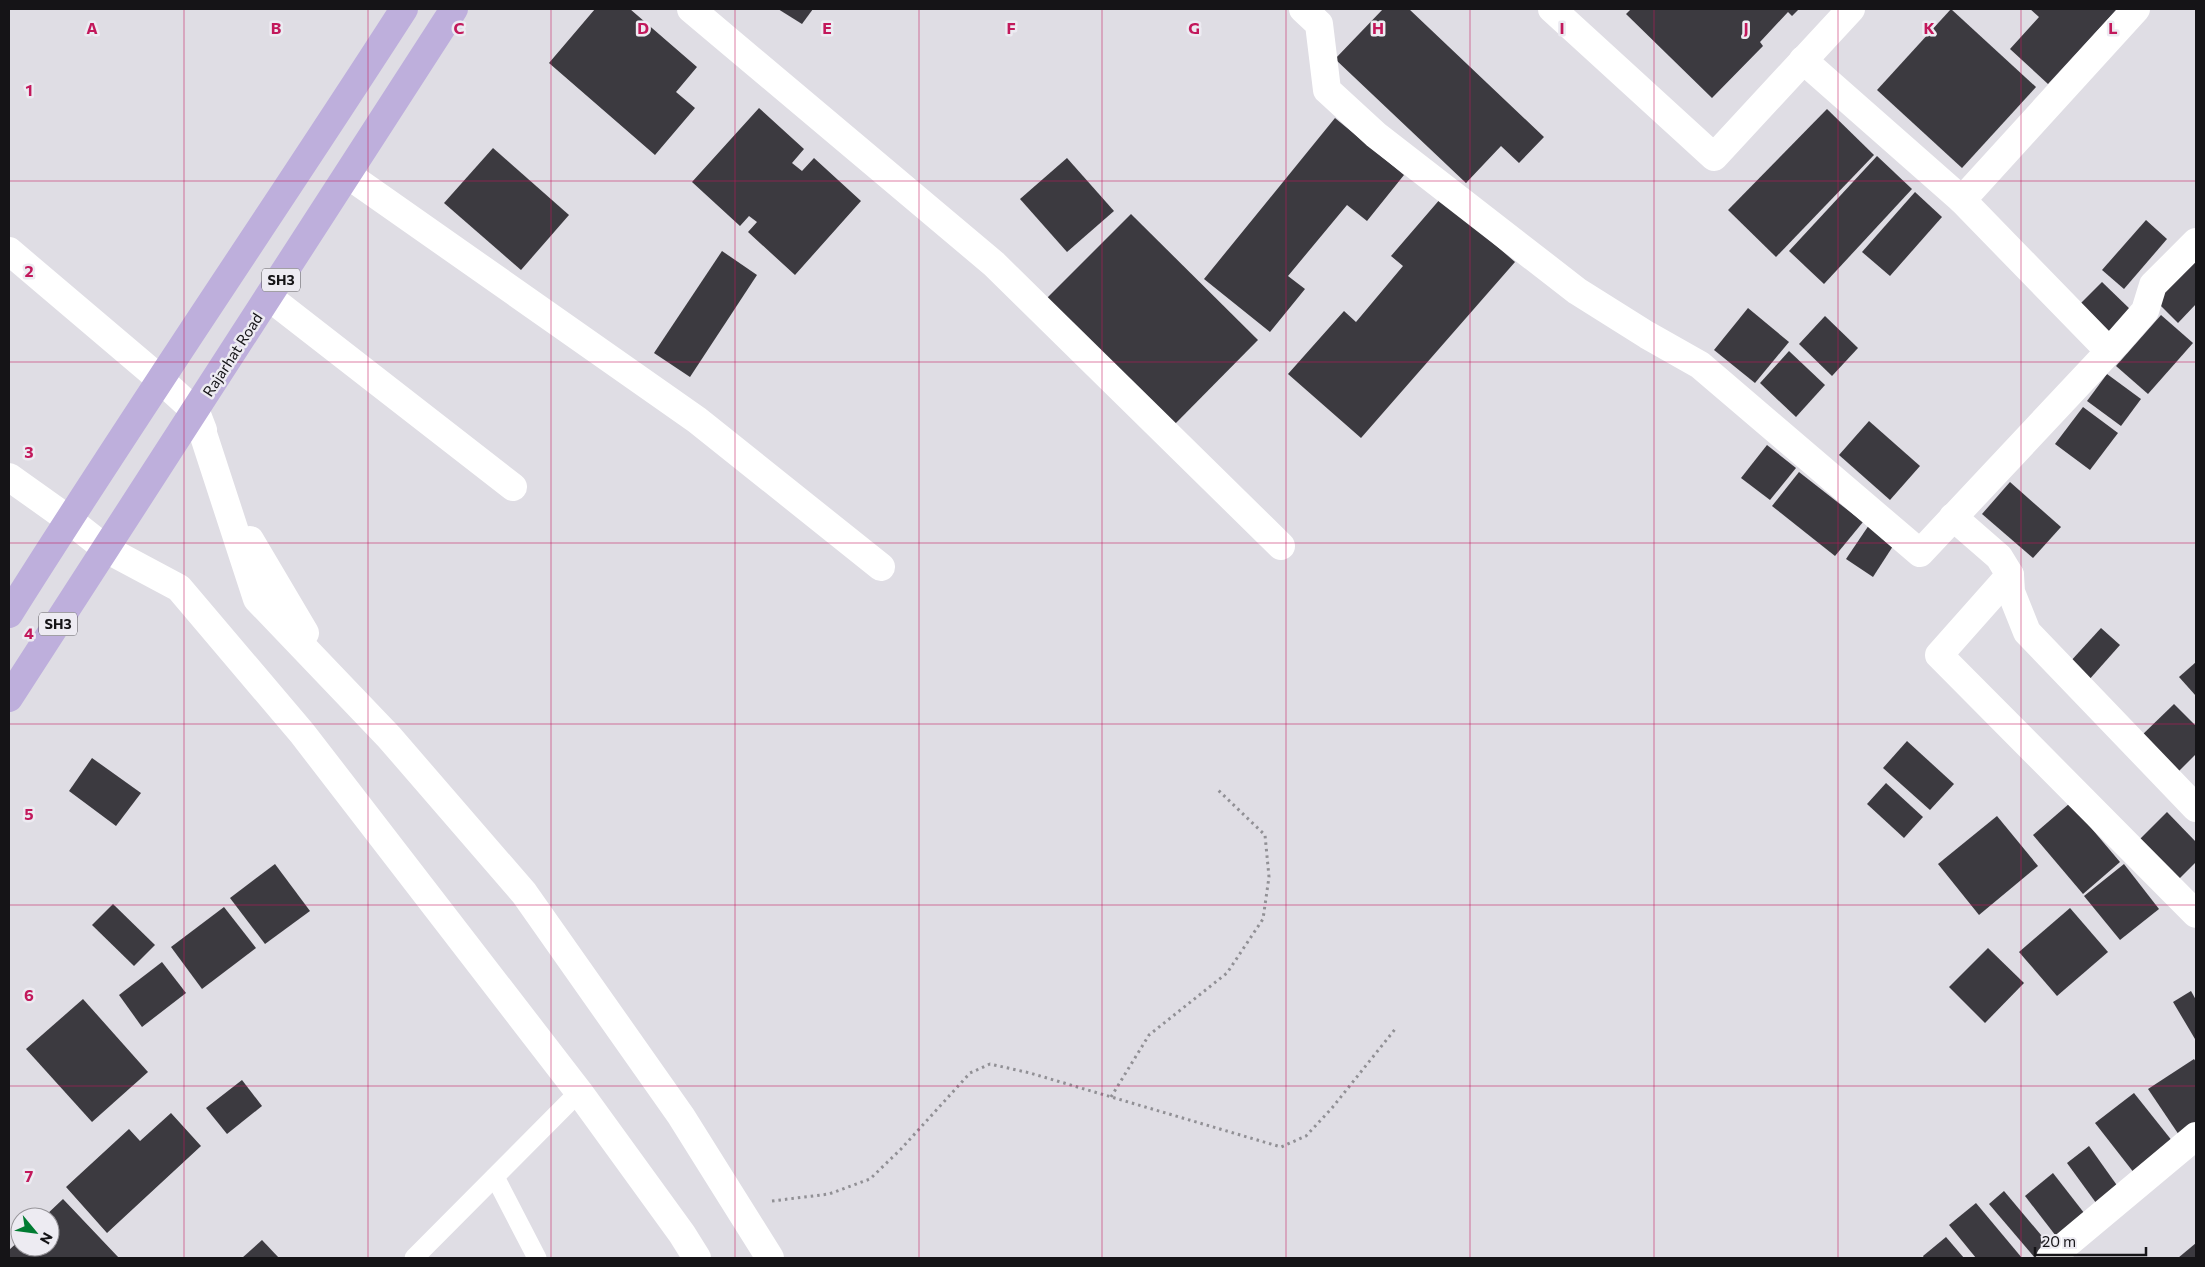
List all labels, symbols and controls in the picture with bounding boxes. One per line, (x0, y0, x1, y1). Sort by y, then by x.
text: A (86, 18, 98, 37)
text: B (271, 18, 282, 37)
text: C (454, 18, 465, 37)
text: D (637, 18, 649, 37)
text: E (822, 18, 832, 37)
text: F (1006, 18, 1016, 37)
text: G (1188, 18, 1200, 37)
text: H (1372, 18, 1384, 37)
text: I (1559, 18, 1565, 37)
text: J (1743, 18, 1749, 37)
text: K (1923, 18, 1935, 37)
text: L (2108, 18, 2118, 37)
text: 1 (25, 80, 33, 99)
text: 2 (24, 261, 34, 280)
road number: SH3 (262, 268, 300, 292)
street label: Rajarhat Road (198, 309, 266, 400)
text: 3 (24, 442, 34, 461)
road number: SH3 (39, 612, 77, 636)
text: 4 (24, 623, 34, 642)
text: 5 (24, 804, 34, 823)
text: 6 (24, 985, 34, 1004)
text: 7 (25, 1166, 34, 1185)
north arrow (10, 1207, 60, 1257)
scale bar (2035, 1224, 2146, 1256)
text: N (37, 1230, 57, 1247)
text: 20 m (2042, 1232, 2076, 1250)

